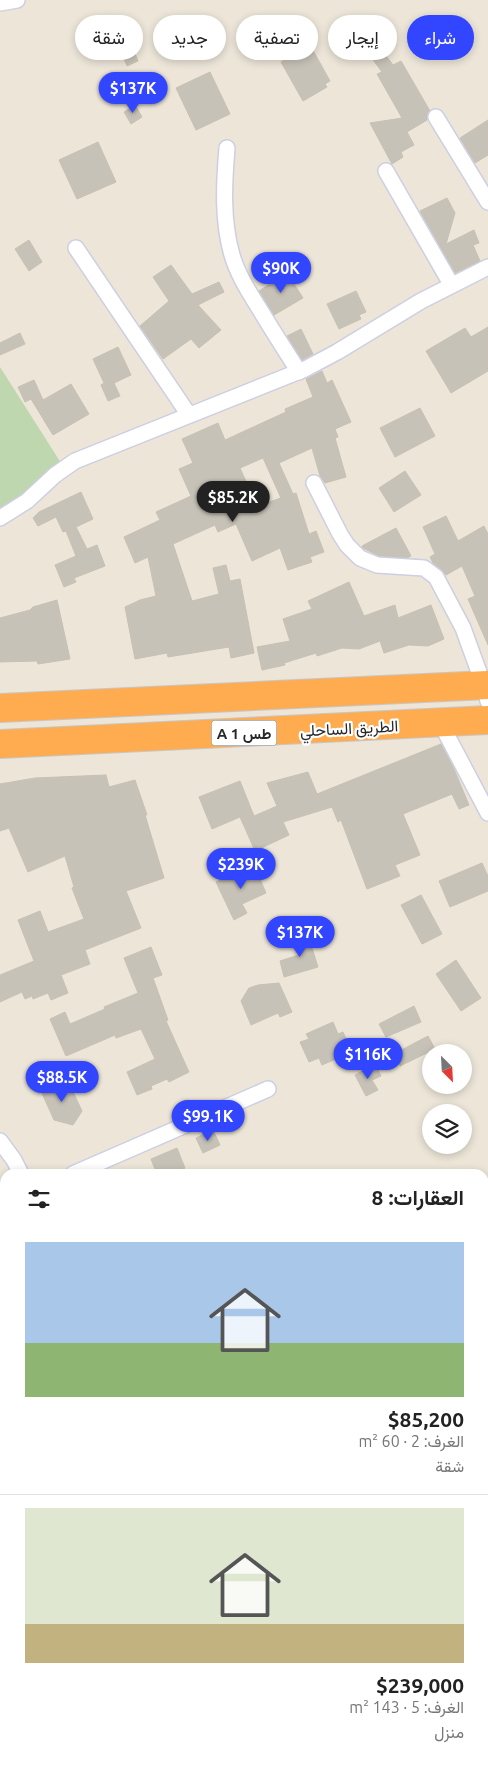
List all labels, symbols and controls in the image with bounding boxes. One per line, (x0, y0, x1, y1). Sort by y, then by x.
chip: شقة (75, 15, 143, 60)
chip: جديد (153, 15, 226, 60)
chip: تصفية (236, 15, 318, 60)
chip: إيجار (328, 15, 397, 60)
chip: شراء (407, 15, 474, 60)
pin: $137K (98, 72, 168, 114)
text: $137K (110, 79, 156, 97)
pin: $90K (251, 252, 311, 294)
text: $90K (262, 259, 300, 277)
pin: $85.2K (192, 480, 274, 523)
text: $85.2K (208, 488, 258, 506)
street label: الطريق الساحلي (299, 716, 399, 745)
road number: A 1 طس (212, 720, 276, 746)
pin: $239K (206, 848, 276, 890)
text: $239K (218, 855, 264, 873)
pin: $137K (265, 916, 335, 958)
text: $137K (277, 923, 323, 941)
pin: $116K (333, 1038, 403, 1080)
north arrow (422, 1044, 472, 1094)
map controls (422, 1044, 472, 1154)
text: $116K (345, 1045, 391, 1063)
pin: $88.5K (21, 1060, 103, 1103)
text: $88.5K (37, 1068, 87, 1086)
pin: $99.1K (167, 1100, 249, 1142)
button: layers (422, 1104, 472, 1154)
text: $99.1K (183, 1107, 233, 1125)
icon: filters (25, 1185, 53, 1213)
text: العقارات: 8 (372, 1185, 464, 1209)
icon: home (200, 1275, 290, 1365)
text: $85,200 (388, 1407, 464, 1431)
text: الغرف: 2 · 60 m² (358, 1432, 464, 1450)
text: شقة (435, 1457, 464, 1475)
icon: home (200, 1540, 290, 1630)
text: $239,000 (376, 1673, 464, 1697)
text: الغرف: 5 · 143 m² (349, 1698, 464, 1716)
text: منزل (434, 1723, 464, 1741)

